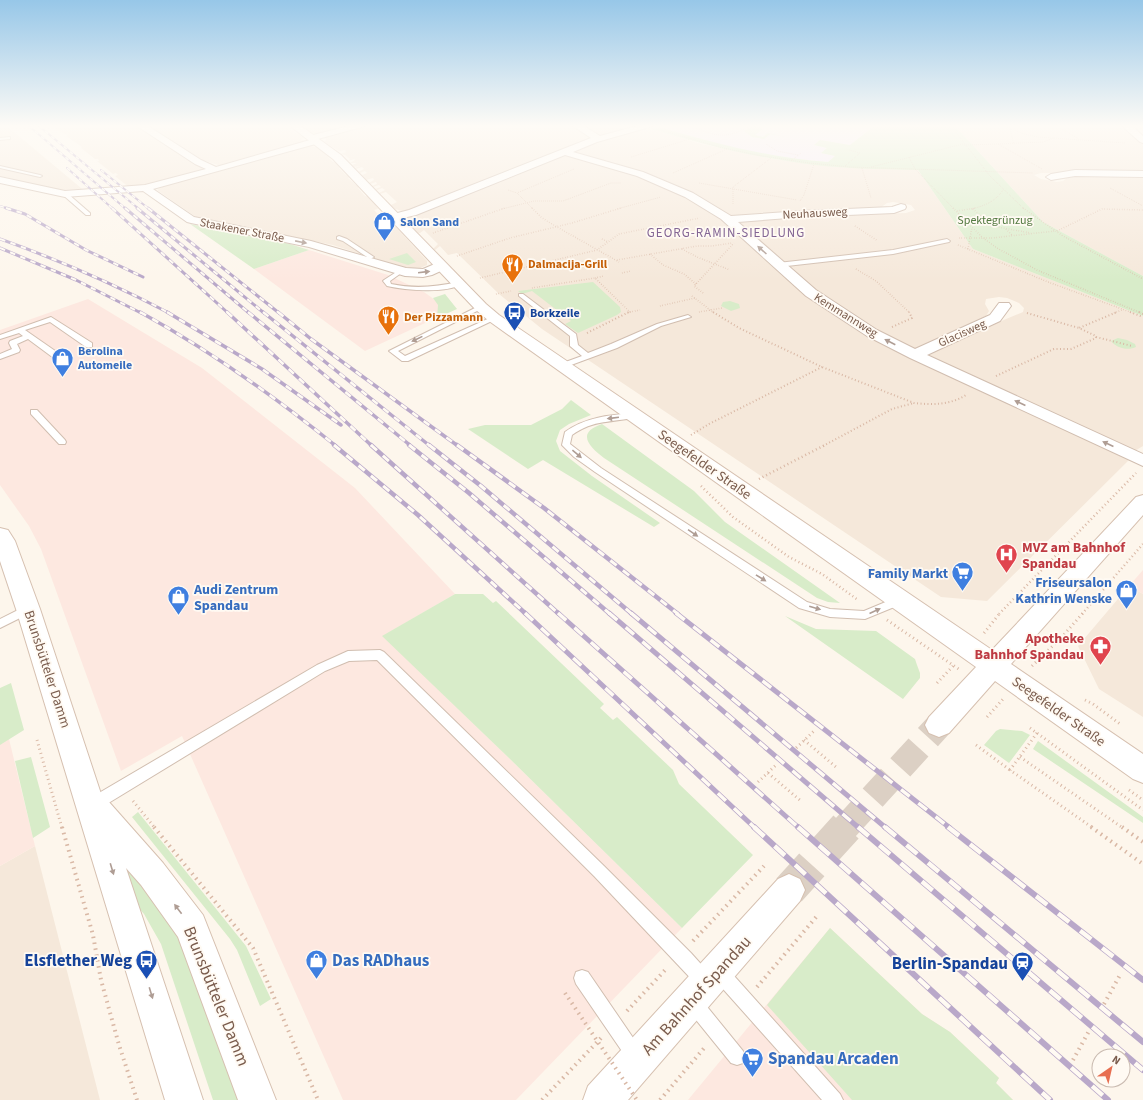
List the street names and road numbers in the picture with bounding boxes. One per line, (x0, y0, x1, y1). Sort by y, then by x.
street label: Neuhausweg (782, 203, 848, 224)
street label: Staakener Straße (198, 214, 286, 247)
street label: Kemmannweg (811, 289, 881, 342)
street label: Glacisweg (936, 315, 989, 351)
street label: Seegefelder Straße (654, 425, 755, 505)
street label: Brunsbütteler Damm (19, 608, 75, 731)
street label: Seegefelder Straße (1008, 672, 1109, 752)
street label: Brunsbütteler Damm (177, 923, 255, 1070)
street label: Am Bahnhof Spandau (636, 930, 757, 1061)

